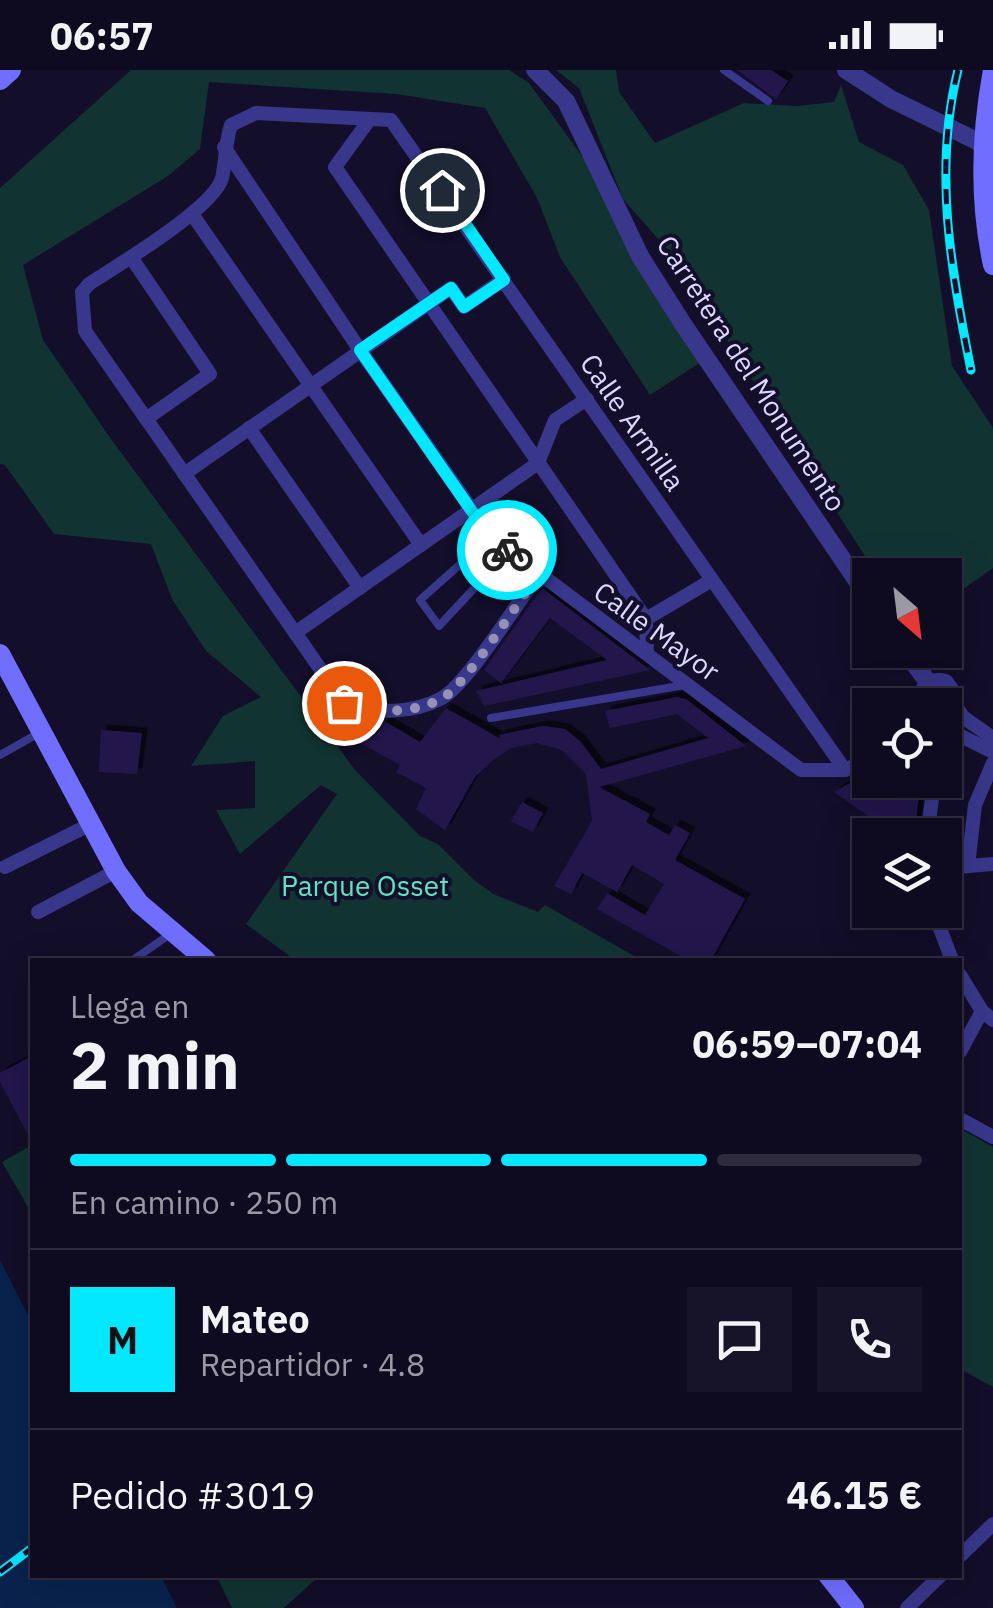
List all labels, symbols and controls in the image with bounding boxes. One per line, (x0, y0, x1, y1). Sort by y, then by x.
text: 06:57 (50, 11, 154, 60)
pin (400, 148, 485, 233)
icon: home (415, 163, 470, 218)
street label: Carretera del Monumento (649, 228, 855, 518)
street label: Calle Armilla (572, 346, 694, 498)
courier (457, 500, 557, 600)
icon: bike (480, 523, 535, 578)
north arrow (852, 558, 962, 668)
map controls (852, 558, 962, 928)
street label: Calle Mayor (587, 573, 727, 689)
pin (302, 661, 387, 746)
icon: bag (317, 676, 372, 731)
button: locate (852, 688, 962, 798)
button: layers (852, 818, 962, 928)
park label: Parque Osset (281, 867, 449, 904)
text: Llega en (70, 985, 190, 1027)
text: 06:59–07:04 (692, 1019, 922, 1068)
text: 2 min (70, 1022, 240, 1107)
text: En camino · 250 m (70, 1181, 338, 1223)
button: chat (687, 1287, 792, 1392)
button: phone (817, 1287, 922, 1392)
text: Mateo (200, 1294, 310, 1343)
text: M (107, 1315, 138, 1364)
text: Repartidor · 4.8 (200, 1343, 425, 1385)
text: Pedido #3019 (70, 1470, 315, 1519)
text: 46.15 € (786, 1470, 922, 1519)

